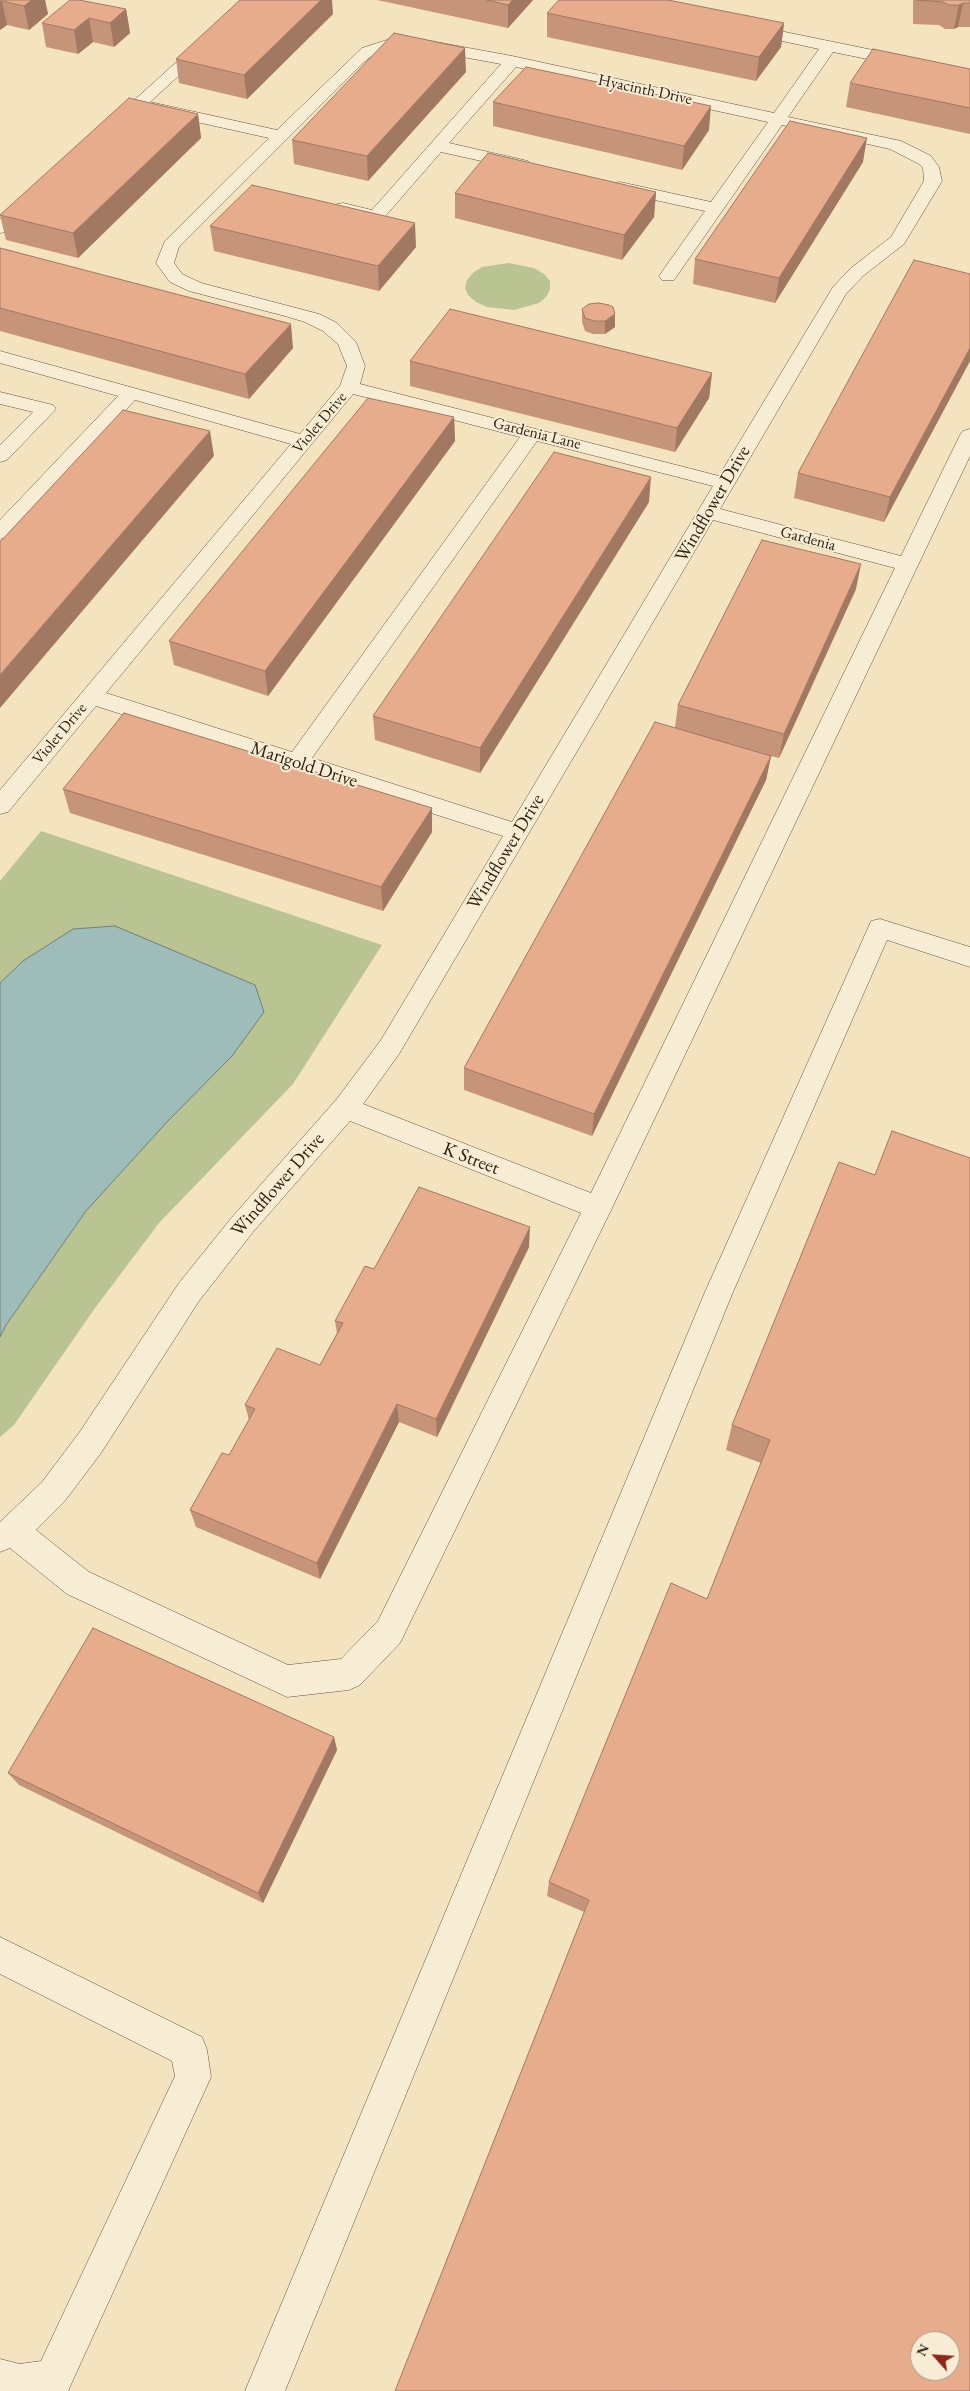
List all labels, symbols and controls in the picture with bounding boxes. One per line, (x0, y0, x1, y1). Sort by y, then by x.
street label: Hyacinth Drive (596, 71, 694, 109)
street label: Violet Drive (289, 388, 351, 458)
street label: Gardenia Lane (491, 414, 583, 454)
street label: Windflower Drive (670, 442, 756, 566)
street label: Gardenia (778, 522, 838, 556)
street label: Violet Drive (29, 699, 91, 769)
street label: Marigold Drive (248, 737, 360, 793)
street label: Windflower Drive (463, 790, 549, 914)
street label: Windflower Drive (227, 1128, 329, 1242)
street label: K Street (440, 1138, 502, 1180)
north arrow (910, 2331, 960, 2381)
text: N (912, 2341, 933, 2359)

